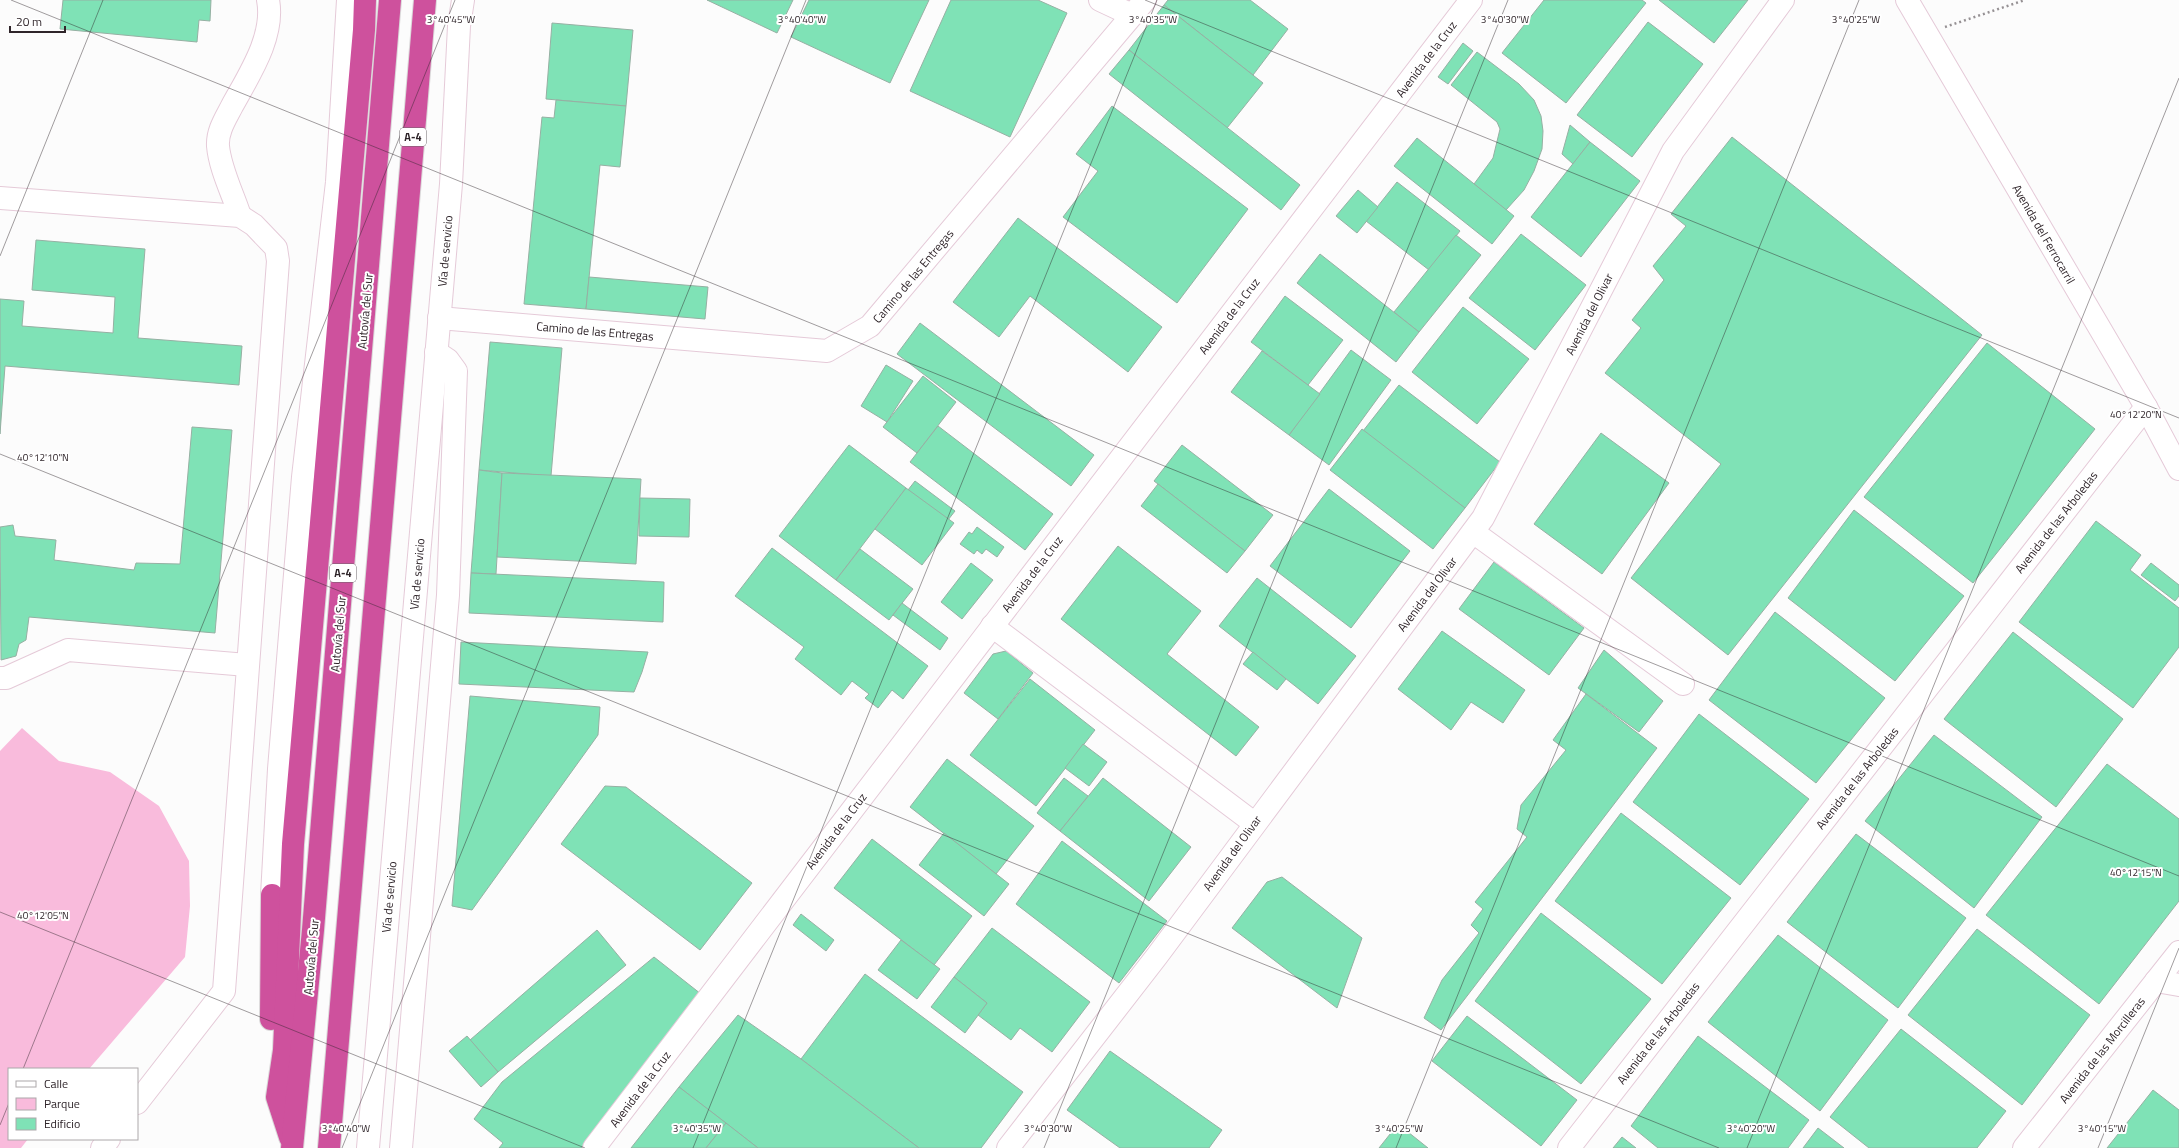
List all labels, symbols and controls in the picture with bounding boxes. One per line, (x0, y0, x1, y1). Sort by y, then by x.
scale bar (10, 8, 65, 34)
text: 20 m (16, 12, 42, 31)
text: 3°40'45"W (427, 12, 475, 27)
text: 3°40'40"W (778, 12, 826, 27)
text: 3°40'35"W (1129, 12, 1177, 27)
text: 3°40'30"W (1481, 12, 1529, 27)
text: 3°40'25"W (1832, 12, 1880, 27)
street label: Avenida de la Cruz (1391, 17, 1461, 101)
road number: A-4 (400, 128, 426, 146)
street label: Avenida del Ferrocarril (2008, 181, 2080, 287)
street label: Vía de servicio (432, 214, 458, 288)
street label: Camino de las Entregas (868, 224, 958, 327)
street label: Avenida del Olivar (1560, 270, 1618, 358)
street label: Autovía del Sur (352, 272, 378, 350)
street label: Avenida de la Cruz (1194, 274, 1264, 358)
street label: Camino de las Entregas (536, 316, 655, 346)
text: 40°12'20"N (2110, 407, 2162, 422)
text: 40°12'10"N (17, 450, 69, 465)
street label: Avenida de las Arboledas (2010, 466, 2102, 577)
street label: Avenida de la Cruz (997, 532, 1067, 616)
street label: Vía de servicio (404, 537, 430, 611)
street label: Avenida del Olivar (1392, 552, 1462, 636)
road number: A-4 (330, 564, 356, 582)
street label: Autovía del Sur (325, 595, 351, 673)
street label: Avenida de las Arboledas (1811, 722, 1903, 833)
street label: Avenida de la Cruz (801, 789, 871, 873)
street label: Avenida del Olivar (1198, 811, 1266, 895)
street label: Vía de servicio (376, 860, 402, 934)
text: 40°12'15"N (2110, 865, 2162, 880)
text: 40°12'05"N (17, 908, 69, 923)
street label: Autovía del Sur (298, 918, 324, 996)
street label: Avenida de las Arboledas (1612, 977, 1704, 1088)
street label: Avenida de las Morcilleras (2054, 992, 2150, 1107)
street label: Avenida de la Cruz (605, 1047, 675, 1131)
legend (8, 1068, 138, 1140)
text: Calle (44, 1074, 68, 1093)
text: Parque (44, 1094, 80, 1113)
text: Edificio (44, 1114, 80, 1133)
text: 3°40'40"W (322, 1121, 370, 1136)
text: 3°40'35"W (673, 1121, 721, 1136)
text: 3°40'30"W (1024, 1121, 1072, 1136)
text: 3°40'25"W (1375, 1121, 1423, 1136)
text: 3°40'20"W (1727, 1121, 1775, 1136)
text: 3°40'15"W (2078, 1121, 2126, 1136)

